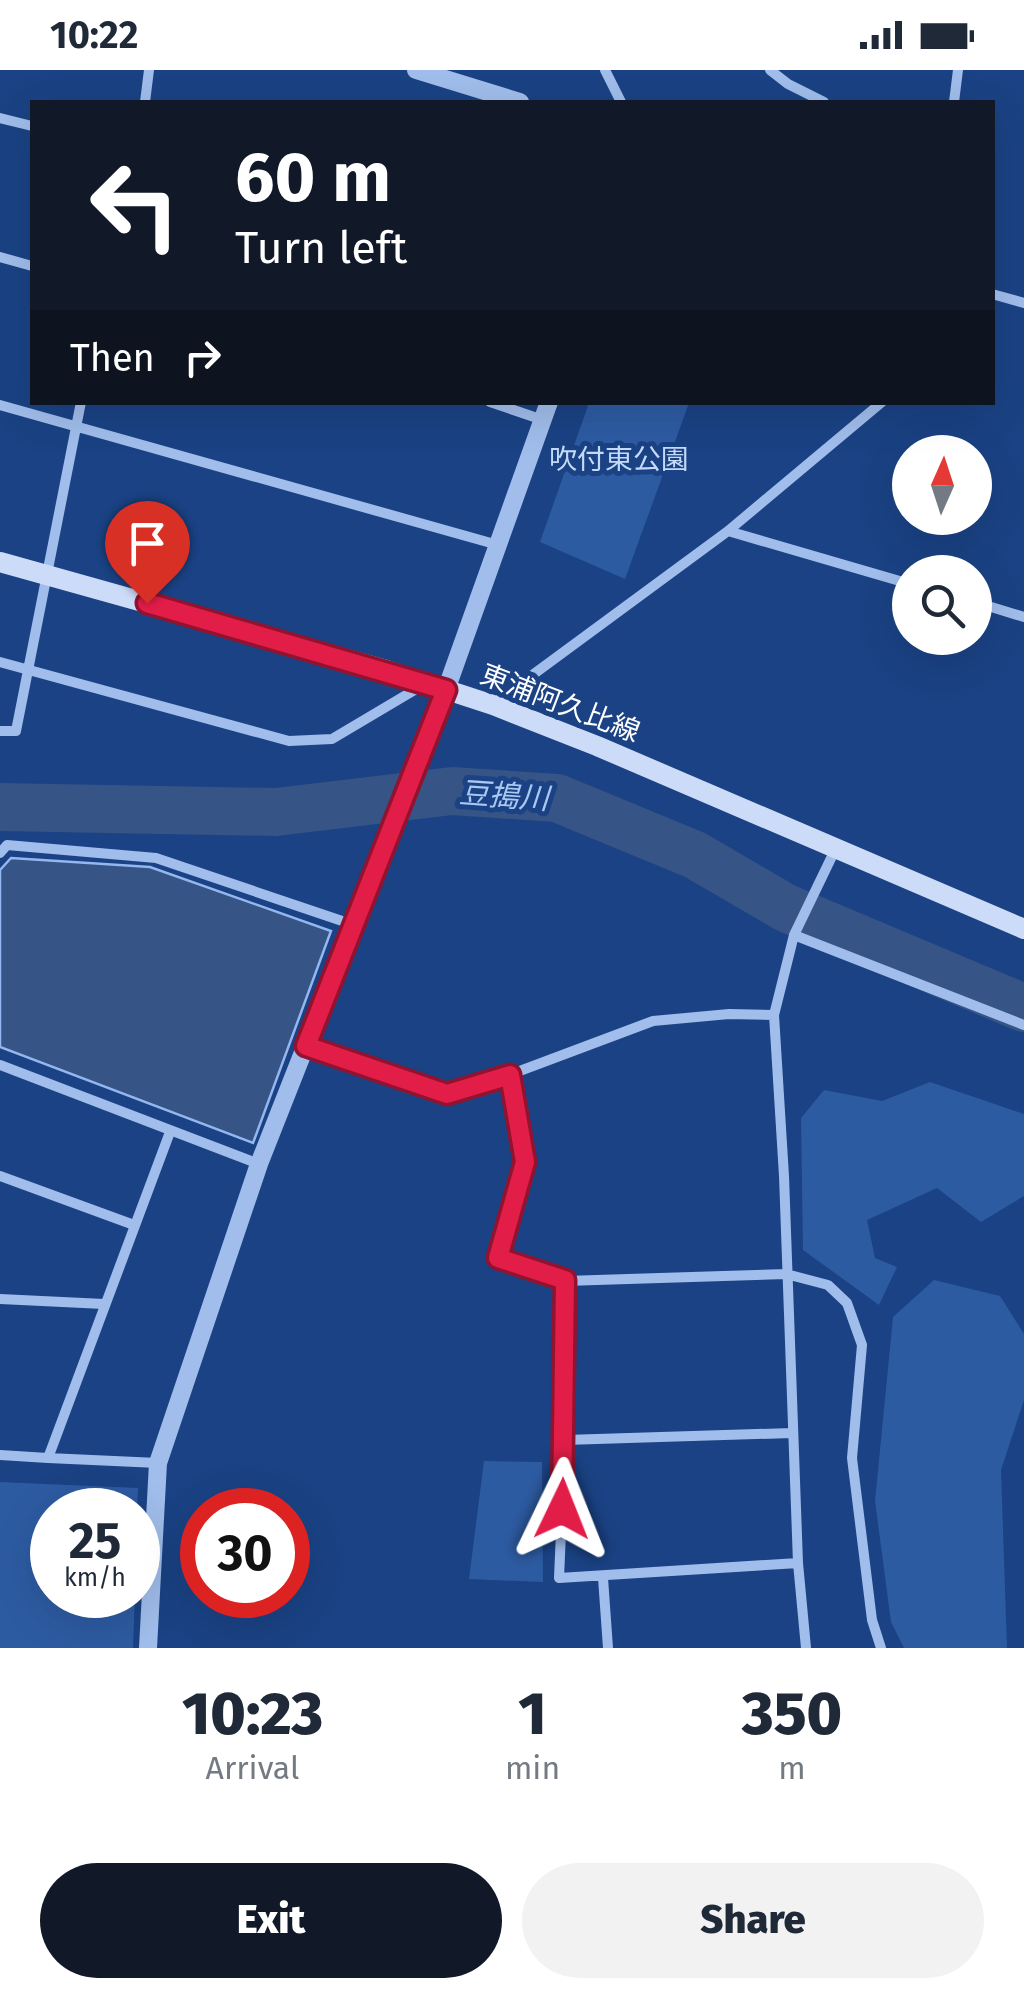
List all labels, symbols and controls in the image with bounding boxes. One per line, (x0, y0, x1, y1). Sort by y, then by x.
text: 10:22 (50, 12, 138, 58)
text: 60 m (235, 136, 391, 220)
icon: left (70, 140, 200, 270)
text: Turn left (235, 221, 407, 275)
icon: right (175, 330, 230, 385)
text: Then (70, 335, 155, 381)
north arrow (892, 435, 992, 535)
map controls (892, 435, 992, 655)
park label: 吹付東公園 (549, 443, 689, 476)
pin (105, 501, 190, 604)
icon: arrive (120, 516, 175, 571)
button: search (892, 555, 992, 655)
street label: 東浦阿久比線 (476, 657, 644, 749)
water label: 豆搗川 (458, 775, 553, 817)
position arrow (510, 1457, 614, 1561)
speed limit sign: 30 (180, 1488, 310, 1618)
text: 25 (69, 1511, 121, 1571)
text: km/h (64, 1563, 126, 1593)
text: 10:23 (182, 1678, 323, 1750)
text: 1 (518, 1678, 547, 1750)
text: 350 (742, 1678, 842, 1750)
text: Arrival (206, 1749, 299, 1787)
text: min (505, 1749, 560, 1787)
text: m (778, 1749, 806, 1787)
button: Exit (40, 1863, 502, 1978)
button: Share (522, 1863, 984, 1978)

